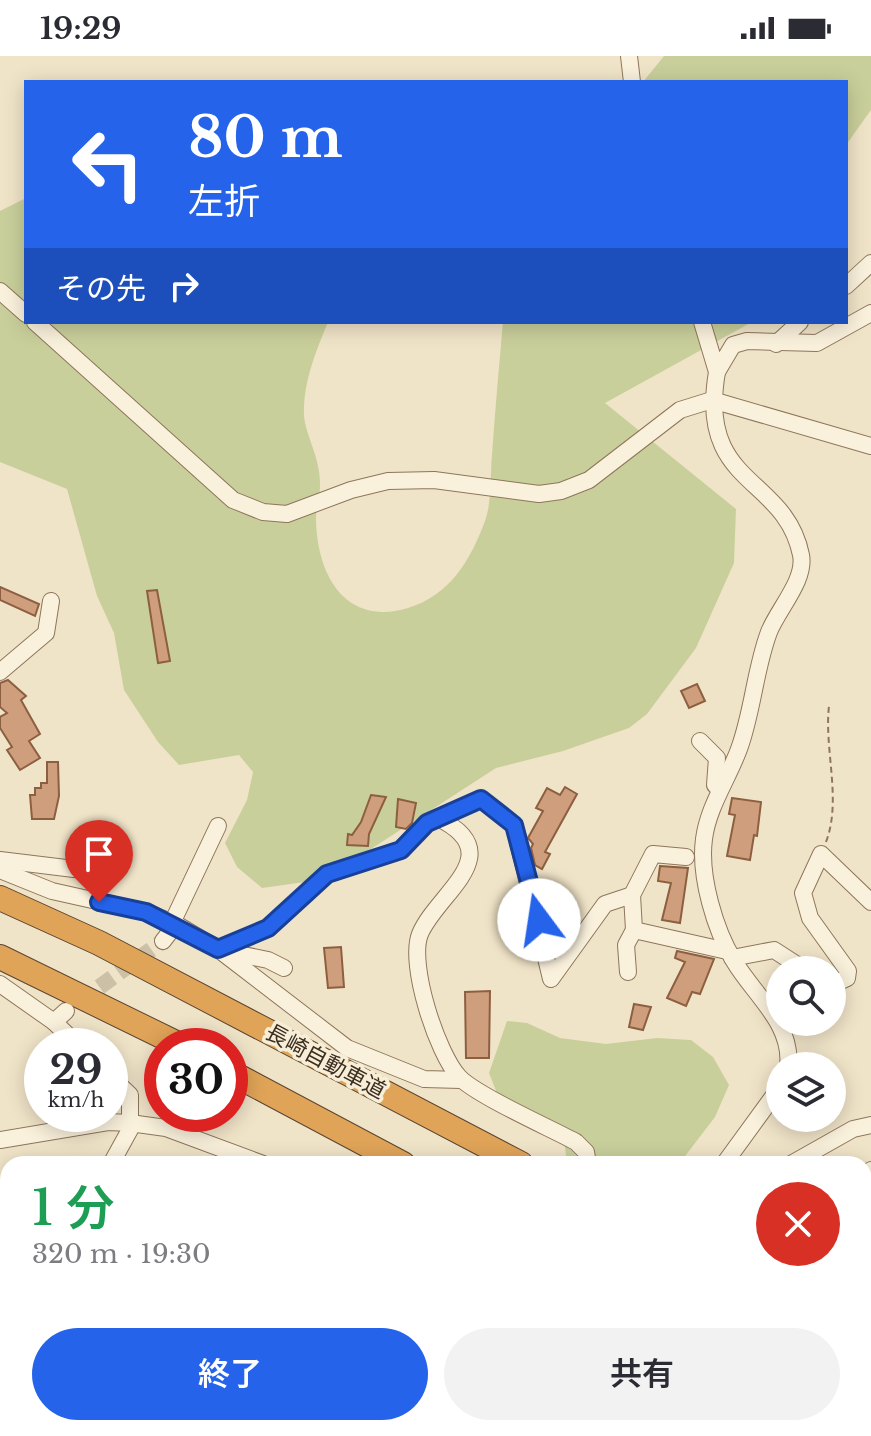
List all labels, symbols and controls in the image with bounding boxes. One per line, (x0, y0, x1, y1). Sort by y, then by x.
text: 19:29 (40, 10, 122, 47)
text: 80 m (188, 103, 343, 172)
icon: left (56, 112, 160, 216)
text: 左折 (188, 179, 260, 224)
icon: right (162, 264, 206, 308)
text: その先 (56, 270, 146, 307)
pin (65, 820, 133, 902)
icon: arrive (77, 832, 121, 876)
position arrow (497, 878, 581, 962)
map controls (766, 956, 846, 1132)
button: search (766, 956, 846, 1036)
street label: 長崎自動車道 (261, 1019, 390, 1104)
speed limit sign: 30 (144, 1028, 248, 1132)
text: 29 (50, 1045, 103, 1095)
button: layers (766, 1052, 846, 1132)
text: km/h (48, 1088, 104, 1112)
text: 1 分 (32, 1178, 114, 1238)
button: close (756, 1182, 840, 1266)
text: 320 m · 19:30 (32, 1238, 211, 1270)
button: 終了 (32, 1328, 428, 1420)
button: 共有 (444, 1328, 840, 1420)

